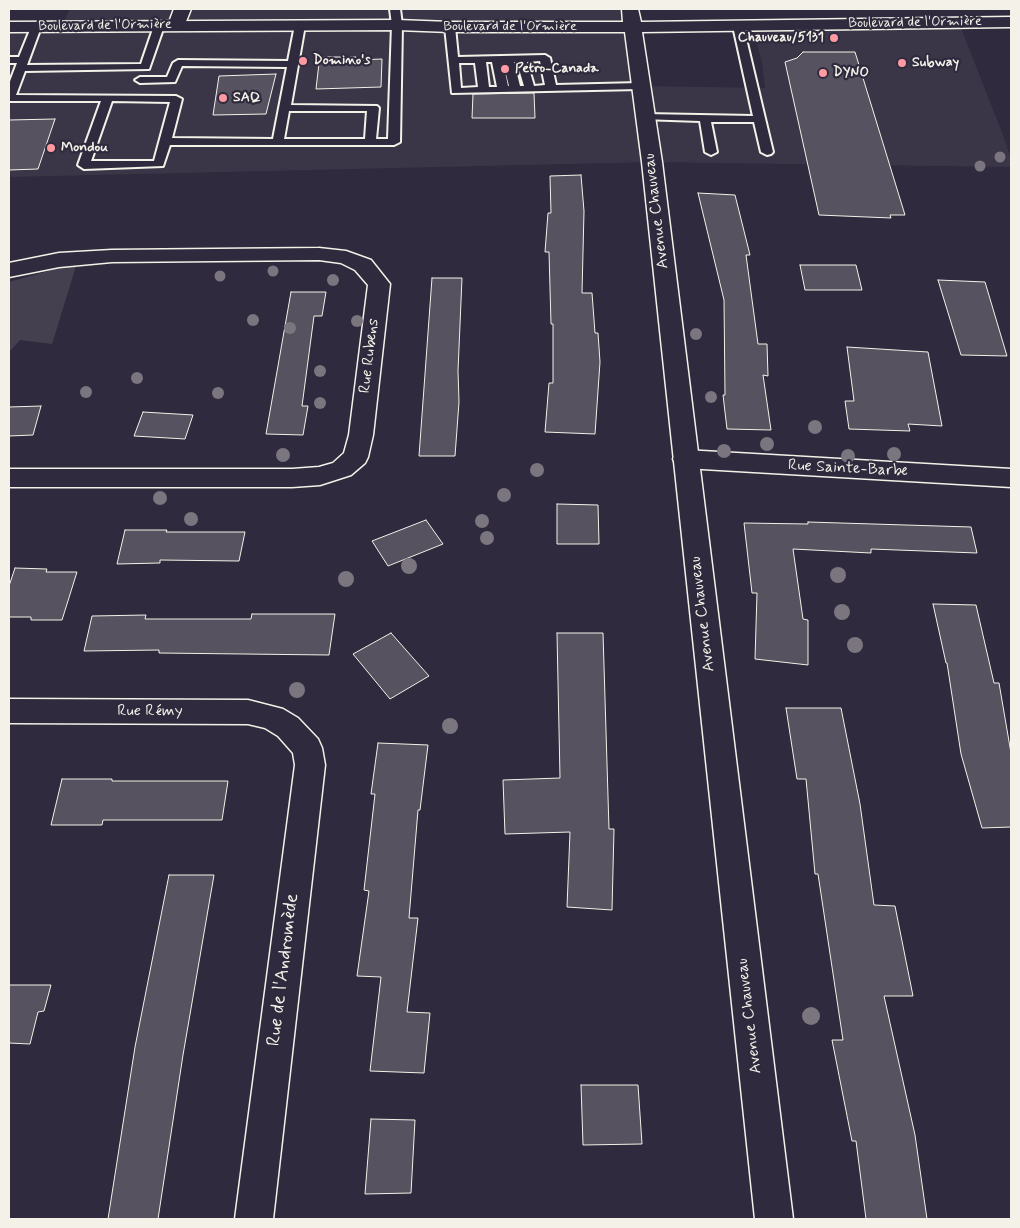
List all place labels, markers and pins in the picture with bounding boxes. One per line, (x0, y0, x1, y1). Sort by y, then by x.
place label: Chauveau/5131 (738, 30, 824, 46)
marker: Chauveau/5131 (828, 32, 840, 44)
place label: Domino's (313, 53, 370, 69)
marker: Domino's (297, 55, 309, 67)
place label: Subway (912, 55, 959, 71)
marker: Subway (896, 57, 908, 69)
place label: Petro-Canada (515, 61, 599, 77)
marker: Petro-Canada (499, 63, 511, 75)
place label: DYNO (833, 65, 869, 81)
marker: DYNO (817, 67, 829, 79)
place label: SAQ (233, 90, 261, 106)
marker: SAQ (217, 92, 229, 104)
place label: Mondou (61, 140, 108, 156)
marker: Mondou (45, 142, 57, 154)

